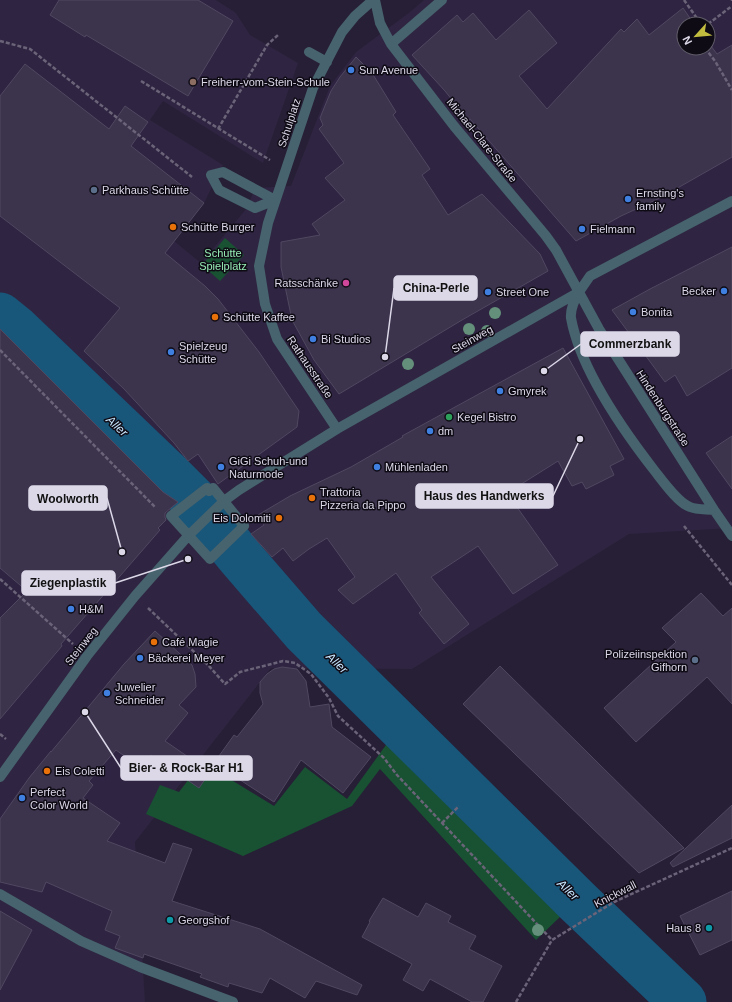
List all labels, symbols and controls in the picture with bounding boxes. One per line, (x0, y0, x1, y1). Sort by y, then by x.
north arrow (676, 16, 716, 56)
text: N (680, 34, 694, 47)
place label: Sun Avenue (359, 64, 418, 76)
marker: Sun Avenue (346, 65, 356, 75)
place label: Freiherr-vom-Stein-Schule (201, 76, 330, 88)
marker: Freiherr-vom-Stein-Schule (188, 77, 198, 87)
street label: Michael-Clare-Straße (444, 96, 520, 184)
street label: Schulplatz (275, 97, 303, 149)
place label: Parkhaus Schütte (102, 184, 189, 196)
marker: Parkhaus Schütte (89, 185, 99, 195)
place label: Ernsting's family (636, 187, 684, 212)
marker: Ernsting's family (623, 194, 633, 204)
place label: Schütte Burger (181, 221, 255, 233)
marker: Schütte Burger (168, 222, 178, 232)
place label: Fielmann (590, 223, 635, 235)
marker: Fielmann (577, 224, 587, 234)
park label: Schütte Spielplatz (199, 247, 247, 272)
callout: China-Perle (394, 276, 477, 300)
place label: Ratsschänke (274, 277, 338, 289)
marker: Ratsschänke (341, 278, 351, 288)
text: China-Perle (403, 281, 470, 295)
place label: Becker (682, 285, 716, 297)
place label: Street One (496, 286, 549, 298)
marker: Becker (719, 286, 729, 296)
marker: Street One (483, 287, 493, 297)
place label: Bonita (641, 306, 673, 318)
marker: Bonita (628, 307, 638, 317)
place label: Schütte Kaffee (223, 311, 295, 323)
marker: Schütte Kaffee (210, 312, 220, 322)
street label: Steinweg (449, 323, 495, 355)
callout: Commerzbank (581, 332, 679, 356)
place label: Bi Studios (321, 333, 371, 345)
street label: Rathausstraße (285, 334, 335, 400)
marker: Bi Studios (308, 334, 318, 344)
text: Commerzbank (589, 337, 672, 351)
place label: Spielzeug Schütte (179, 340, 227, 365)
marker: Spielzeug Schütte (166, 347, 176, 357)
street label: Hindenburgstraße (634, 368, 692, 448)
place label: Gmyrek (508, 385, 547, 397)
marker: Gmyrek (495, 386, 505, 396)
place label: Kegel Bistro (457, 411, 516, 423)
water label: Aller (103, 412, 131, 440)
marker: Kegel Bistro (444, 412, 454, 422)
place label: dm (438, 425, 453, 437)
marker: dm (425, 426, 435, 436)
place label: GiGi Schuh-und Naturmode (229, 455, 307, 480)
place label: Mühlenladen (385, 461, 448, 473)
marker: GiGi Schuh-und Naturmode (216, 462, 226, 472)
marker: Mühlenladen (372, 462, 382, 472)
callout: Haus des Handwerks (416, 484, 553, 508)
callout: Woolworth (29, 486, 107, 510)
place label: Trattoria Pizzeria da Pippo (320, 486, 406, 511)
text: Haus des Handwerks (424, 489, 545, 503)
text: Woolworth (37, 492, 99, 506)
marker: Trattoria Pizzeria da Pippo (307, 493, 317, 503)
place label: Eis Dolomiti (213, 512, 271, 524)
marker: Eis Dolomiti (274, 513, 284, 523)
callout: Ziegenplastik (22, 571, 115, 595)
text: Ziegenplastik (30, 576, 107, 590)
place label: H&M (79, 603, 103, 615)
marker: H&M (66, 604, 76, 614)
street label: Steinweg (62, 624, 100, 668)
place label: Café Magie (162, 636, 218, 648)
marker: Café Magie (149, 637, 159, 647)
place label: Polizeiinspektion Gifhorn (605, 648, 687, 673)
water label: Aller (323, 649, 351, 677)
place label: Bäckerei Meyer (148, 652, 225, 664)
marker: Bäckerei Meyer (135, 653, 145, 663)
marker: Polizeiinspektion Gifhorn (690, 655, 700, 665)
place label: Juwelier Schneider (115, 681, 165, 706)
marker: Juwelier Schneider (102, 688, 112, 698)
callout: Bier- & Rock-Bar H1 (121, 756, 252, 780)
text: Bier- & Rock-Bar H1 (129, 761, 244, 775)
place label: Eis Coletti (55, 765, 105, 777)
marker: Eis Coletti (42, 766, 52, 776)
place label: Perfect Color World (30, 786, 88, 811)
marker: Perfect Color World (17, 793, 27, 803)
water label: Aller (554, 876, 582, 904)
street label: Knickwall (592, 878, 638, 910)
place label: Georgshof (178, 914, 230, 926)
marker: Georgshof (165, 915, 175, 925)
place label: Haus 8 (666, 922, 701, 934)
marker: Haus 8 (704, 923, 714, 933)

